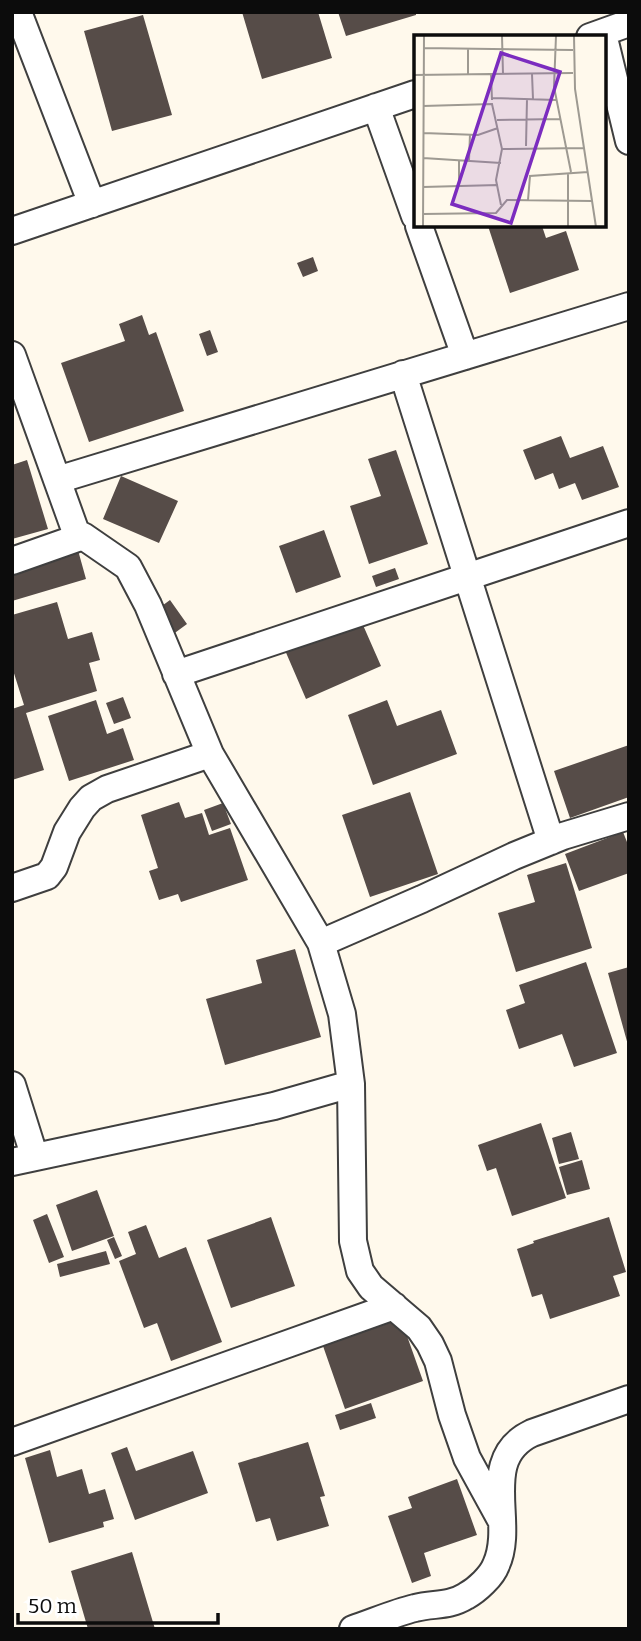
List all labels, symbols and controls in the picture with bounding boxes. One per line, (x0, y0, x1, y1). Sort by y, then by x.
inset map (414, 35, 606, 228)
scale bar (18, 1582, 217, 1626)
text: 50 m (28, 1593, 77, 1619)

